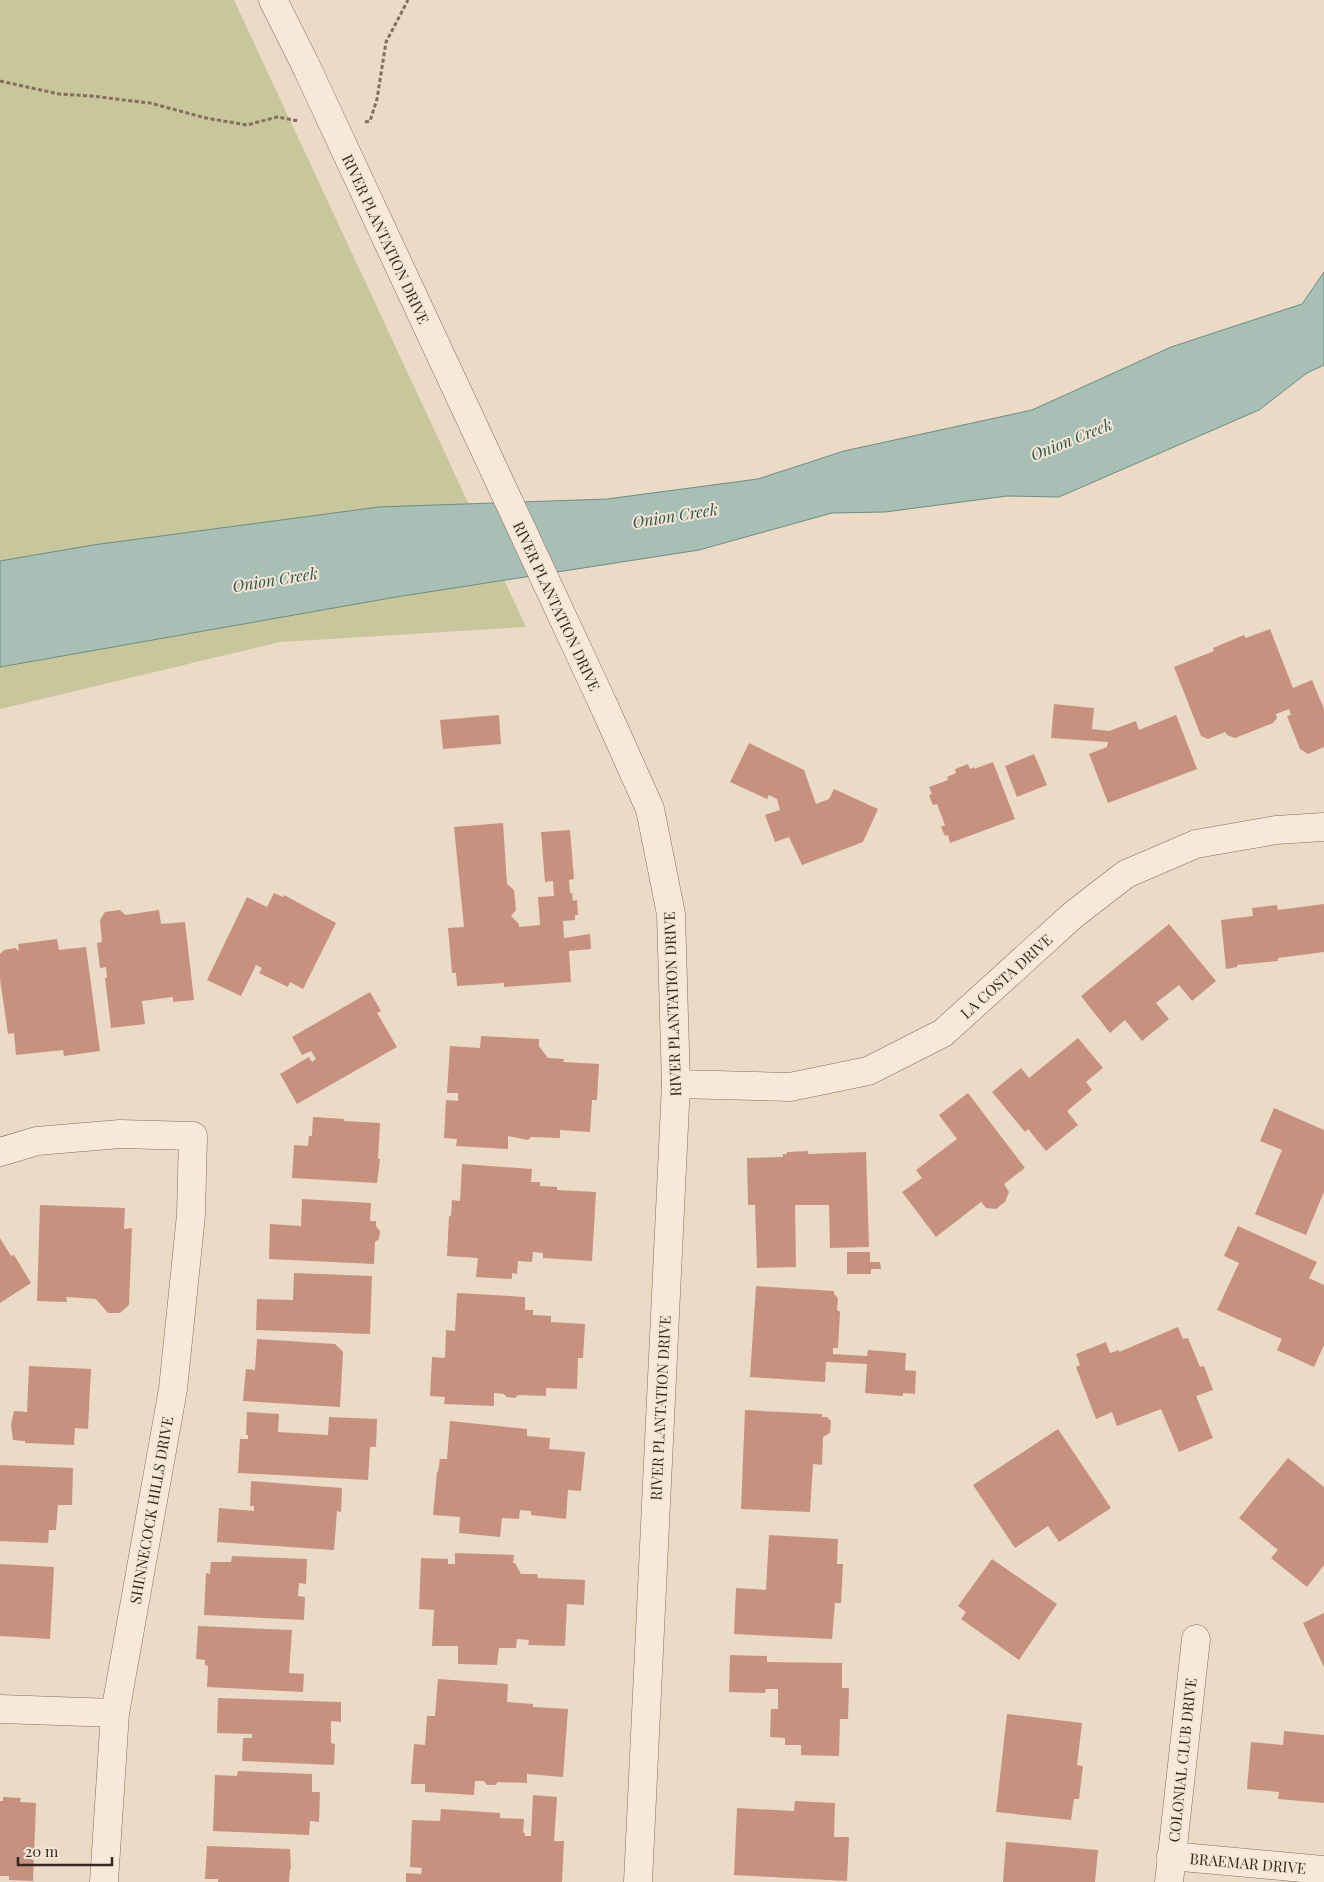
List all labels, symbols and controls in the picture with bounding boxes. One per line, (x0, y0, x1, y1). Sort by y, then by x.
street label: RIVER PLANTATION DRIVE (338, 151, 434, 327)
water label: Onion Creek (1027, 413, 1115, 465)
water label: Onion Creek (631, 498, 719, 532)
street label: RIVER PLANTATION DRIVE (509, 518, 605, 694)
water label: Onion Creek (231, 562, 319, 596)
street label: RIVER PLANTATION DRIVE (659, 911, 685, 1097)
street label: LA COSTA DRIVE (956, 929, 1056, 1023)
street label: RIVER PLANTATION DRIVE (645, 1315, 675, 1501)
street label: SHINNECOCK HILLS DRIVE (125, 1415, 177, 1605)
street label: COLONIAL CLUB DRIVE (1163, 1677, 1201, 1843)
scale bar (18, 1834, 111, 1866)
text: 20 m (25, 1841, 59, 1861)
street label: BRAEMAR DRIVE (1189, 1848, 1307, 1878)

